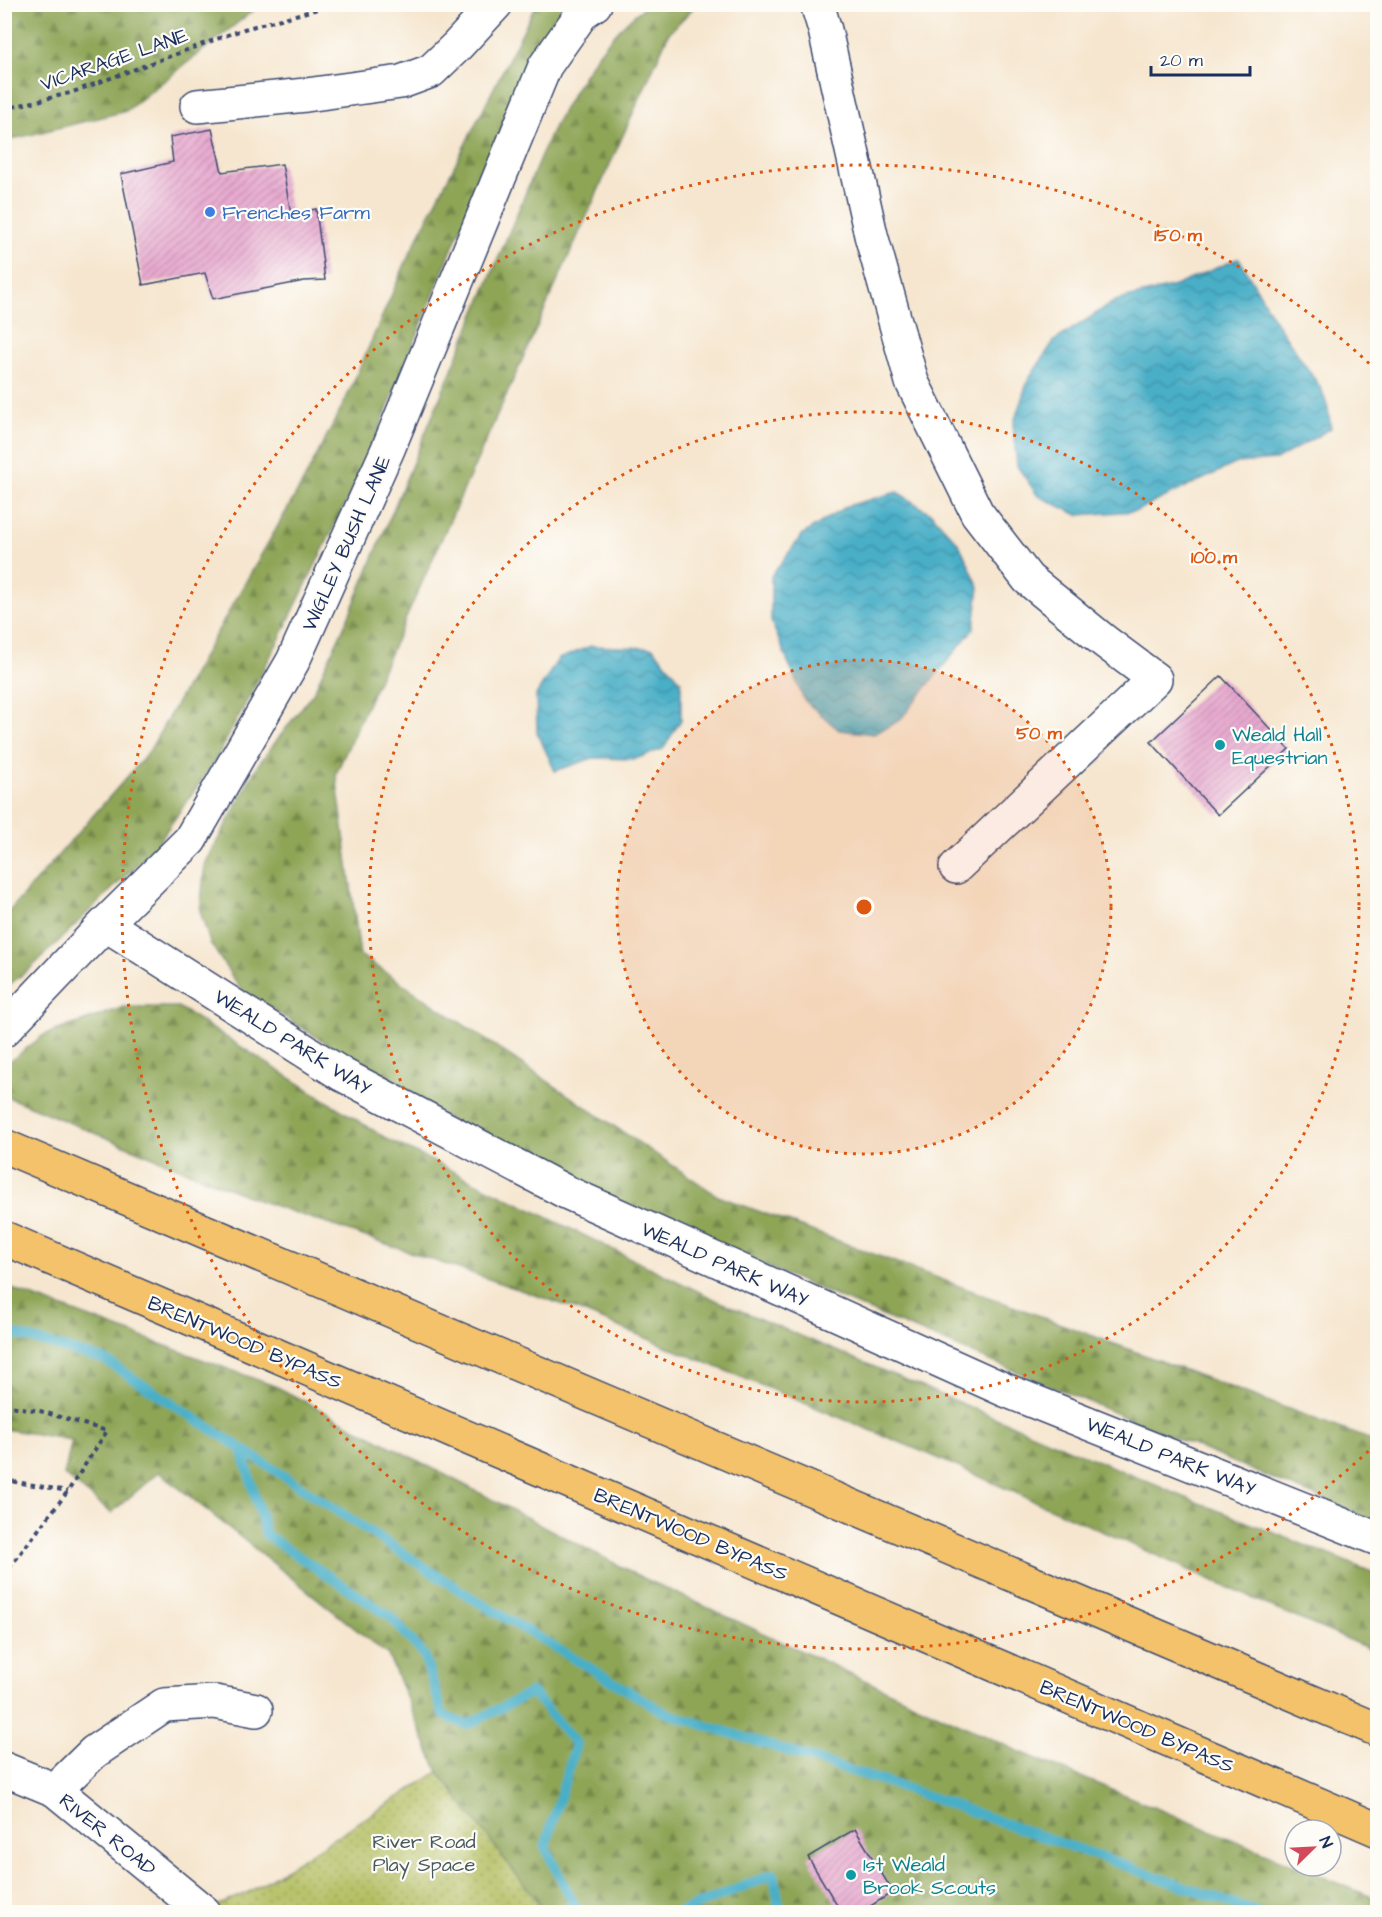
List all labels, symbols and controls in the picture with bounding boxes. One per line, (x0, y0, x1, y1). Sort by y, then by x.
street label: VICARAGE LANE (37, 22, 192, 98)
scale bar (1151, 39, 1250, 77)
text: 20 m (1160, 48, 1203, 73)
place label: Frenches Farm (222, 199, 370, 227)
marker: Frenches Farm (203, 205, 217, 219)
text: 150 m (1154, 223, 1203, 248)
street label: WIGLEY BUSH LANE (296, 451, 398, 636)
text: 100 m (1191, 545, 1238, 570)
text: 50 m (1016, 721, 1063, 746)
place label: Weald Hall Equestrian (1232, 721, 1327, 772)
marker: Weald Hall Equestrian (1213, 738, 1227, 752)
centre of rings (854, 897, 874, 917)
street label: WEALD PARK WAY (209, 983, 377, 1103)
street label: WEALD PARK WAY (636, 1215, 813, 1315)
street label: BRENTWOOD BYPASS (143, 1289, 346, 1397)
street label: WEALD PARK WAY (1082, 1410, 1260, 1504)
street label: BRENTWOOD BYPASS (589, 1481, 792, 1589)
street label: BRENTWOOD BYPASS (1035, 1673, 1238, 1781)
street label: RIVER ROAD (53, 1787, 162, 1883)
north arrow (1283, 1818, 1343, 1878)
park label: River Road Play Space (372, 1828, 476, 1880)
text: N (1314, 1833, 1338, 1851)
place label: 1st Weald Brook Scouts (863, 1851, 996, 1902)
marker: 1st Weald Brook Scouts (844, 1868, 858, 1882)

